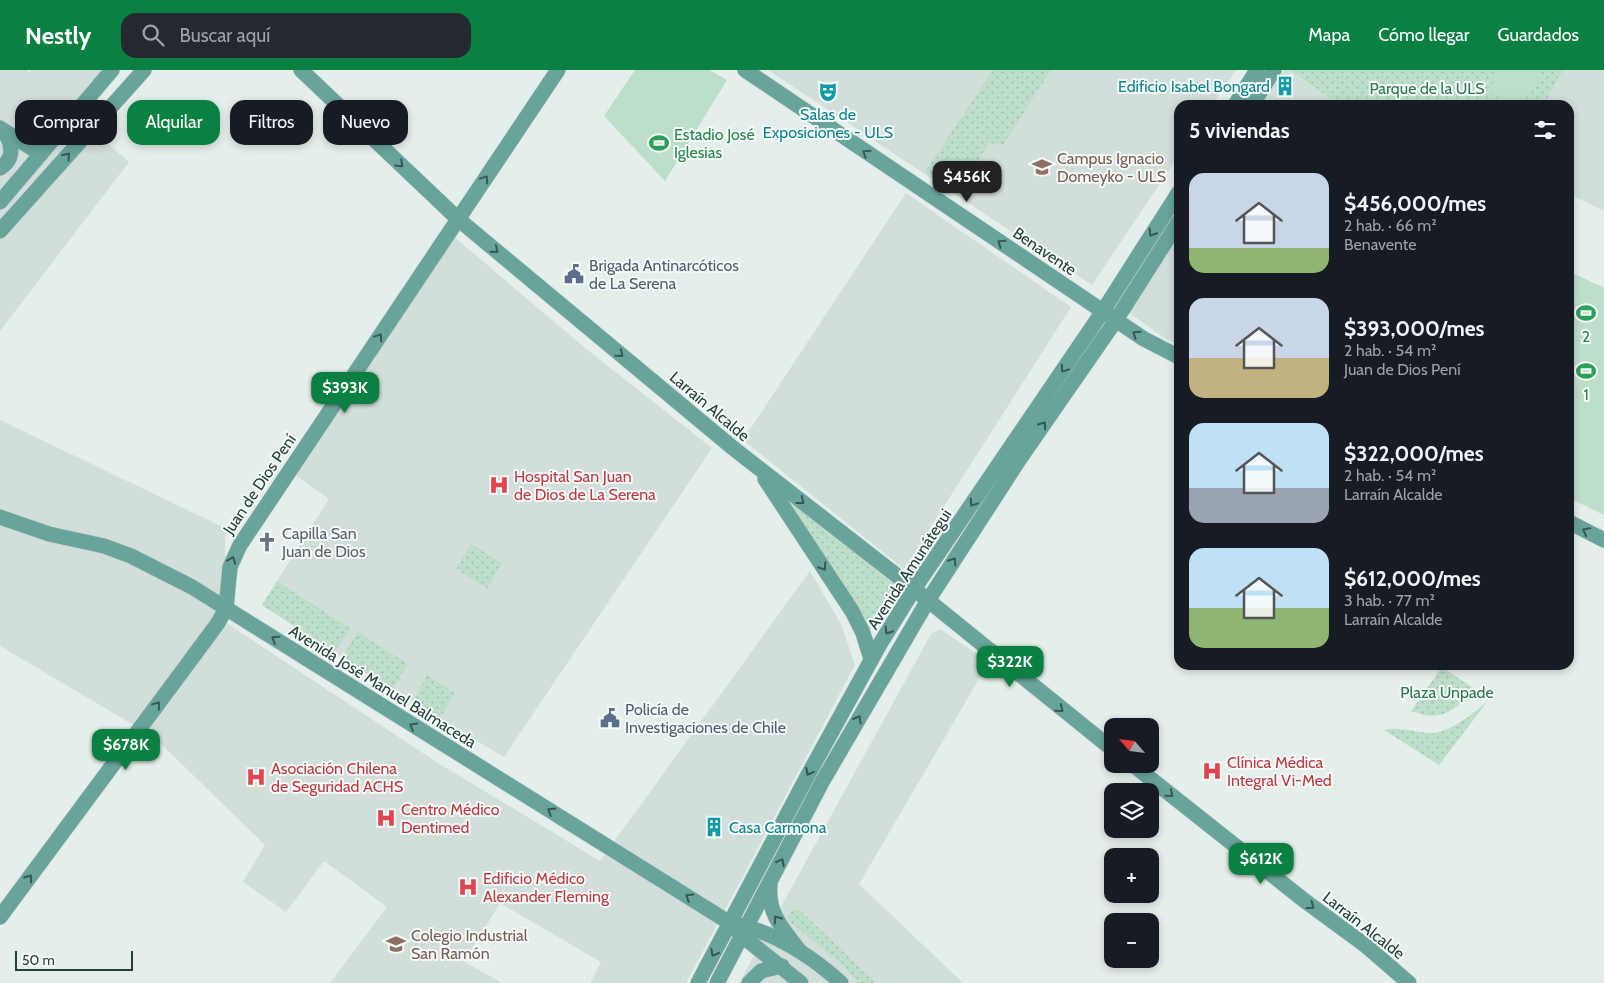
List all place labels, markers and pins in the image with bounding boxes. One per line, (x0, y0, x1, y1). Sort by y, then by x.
building icon: Edificio Isabel Bongard (1274, 75, 1296, 97)
place label: Edificio Isabel Bongard (1118, 77, 1270, 96)
theatre icon: Salas de Exposiciones - ULS (817, 81, 839, 103)
place label: Salas de Exposiciones - ULS (763, 105, 893, 142)
place label: Estadio José Iglesias (674, 125, 755, 162)
sports icon: Estadio José Iglesias (648, 132, 670, 154)
place label: Campus Ignacio Domeyko - ULS (1057, 149, 1166, 186)
school or university icon: Campus Ignacio Domeyko - ULS (1031, 156, 1053, 178)
pin: $456K (932, 160, 1002, 203)
place label: Brigada Antinarcóticos de La Serena (589, 256, 739, 293)
public building icon: Brigada Antinarcóticos de La Serena (563, 263, 585, 285)
sports icon: 2 (1575, 302, 1597, 324)
place label: 2 (1582, 327, 1590, 346)
sports icon: 1 (1575, 360, 1597, 382)
pin: $393K (310, 372, 380, 414)
place label: 1 (1583, 385, 1589, 404)
place label: Hospital San Juan de Dios de La Serena (514, 467, 656, 504)
hospital icon: Hospital San Juan de Dios de La Serena (488, 474, 510, 496)
place label: Capilla San Juan de Dios (281, 524, 366, 561)
church icon: Capilla San Juan de Dios (256, 531, 278, 553)
pin: $322K (975, 646, 1045, 688)
place label: Policía de Investigaciones de Chile (625, 700, 786, 737)
public building icon: Policía de Investigaciones de Chile (599, 707, 621, 729)
pin: $678K (91, 728, 161, 771)
place label: Clínica Médica Integral Vi-Med (1227, 753, 1332, 790)
place label: Asociación Chilena de Seguridad ACHS (271, 759, 403, 796)
hospital icon: Clínica Médica Integral Vi-Med (1201, 760, 1223, 782)
hospital icon: Asociación Chilena de Seguridad ACHS (245, 766, 267, 788)
place label: Centro Médico Dentimed (401, 800, 500, 837)
hospital icon: Centro Médico Dentimed (375, 807, 397, 829)
building icon: Casa Carmona (703, 816, 725, 838)
place label: Casa Carmona (729, 818, 827, 837)
pin: $612K (1226, 842, 1296, 885)
place label: Edificio Médico Alexander Fleming (483, 869, 610, 906)
hospital icon: Edificio Médico Alexander Fleming (457, 876, 479, 898)
place label: Colegio Industrial San Ramón (411, 926, 528, 963)
school or university icon: Colegio Industrial San Ramón (385, 933, 407, 955)

